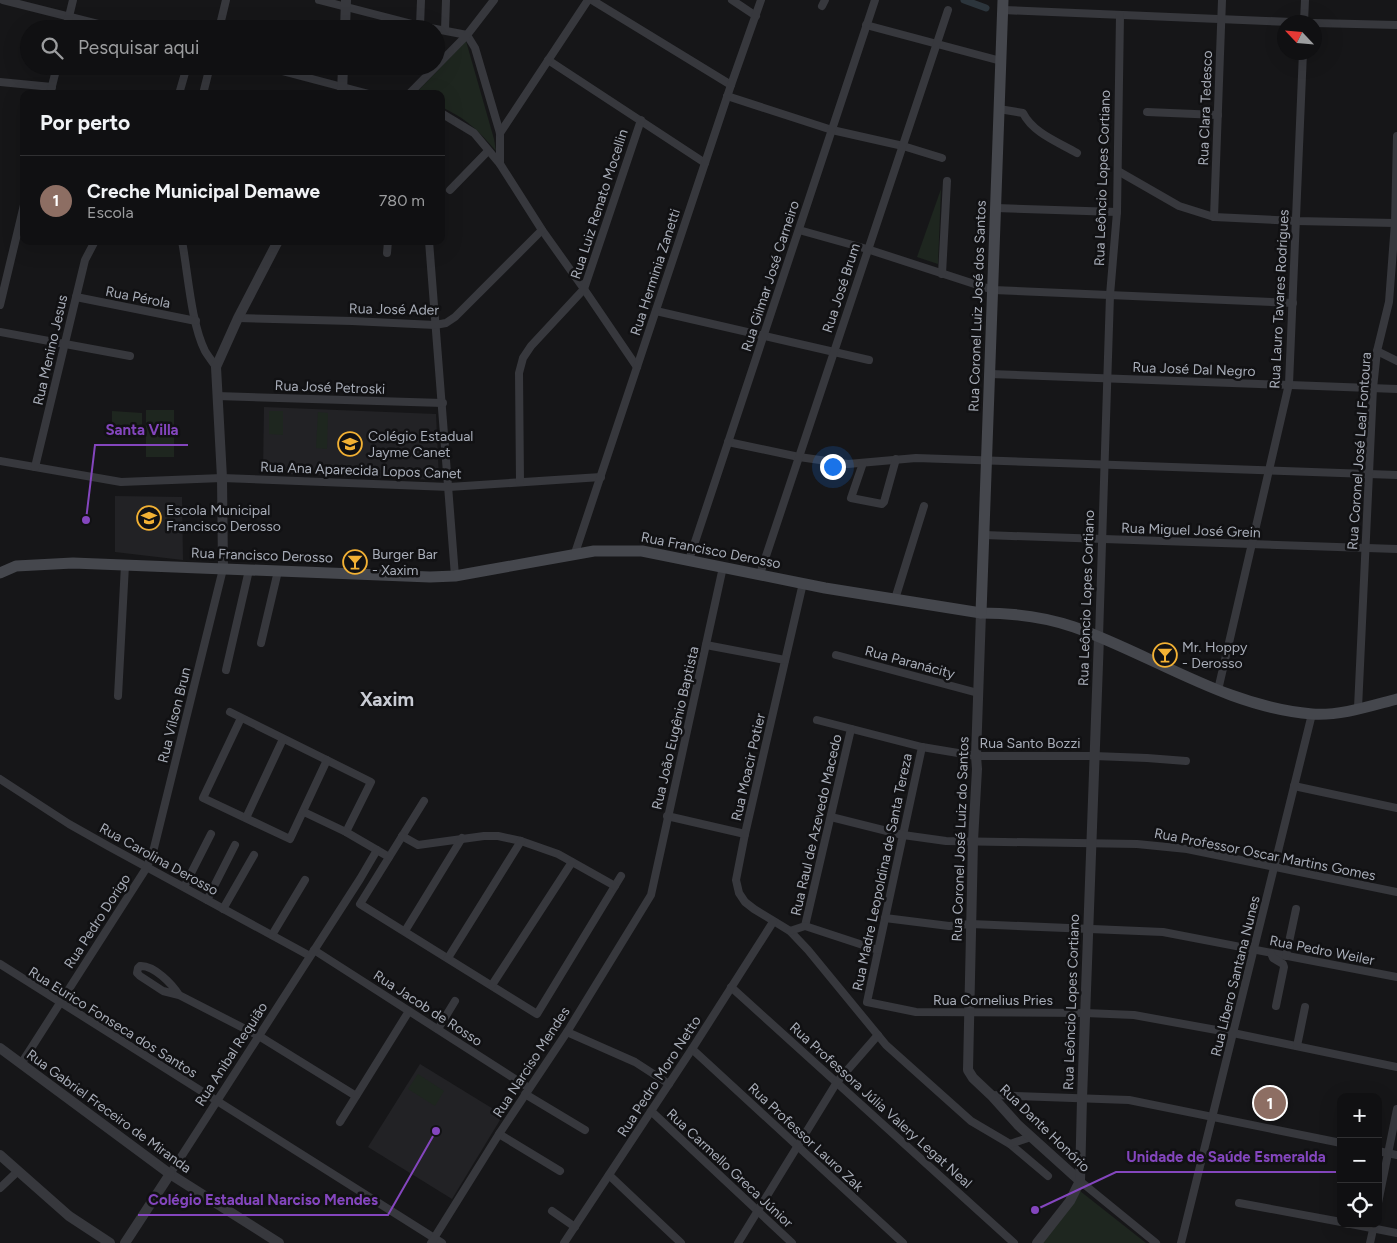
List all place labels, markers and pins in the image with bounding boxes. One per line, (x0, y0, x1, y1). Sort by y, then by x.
callout: Santa Villa (95, 415, 188, 445)
place label: Colégio Estadual Jayme Canet (368, 428, 473, 461)
school or university icon: Colégio Estadual Jayme Canet (337, 431, 363, 457)
place label: Escola Municipal Francisco Derosso (166, 502, 281, 535)
school or university icon: Escola Municipal Francisco Derosso (136, 505, 162, 531)
place label: Burger Bar - Xaxim (372, 546, 438, 579)
bar icon: Burger Bar - Xaxim (342, 549, 368, 575)
place label: Mr. Hoppy - Derosso (1182, 639, 1248, 672)
bar icon: Mr. Hoppy - Derosso (1152, 642, 1178, 668)
pin: 1 (1254, 1084, 1286, 1122)
callout: Unidade de Saúde Esmeralda (1116, 1142, 1336, 1172)
callout: Colégio Estadual Narciso Mendes (138, 1185, 388, 1215)

